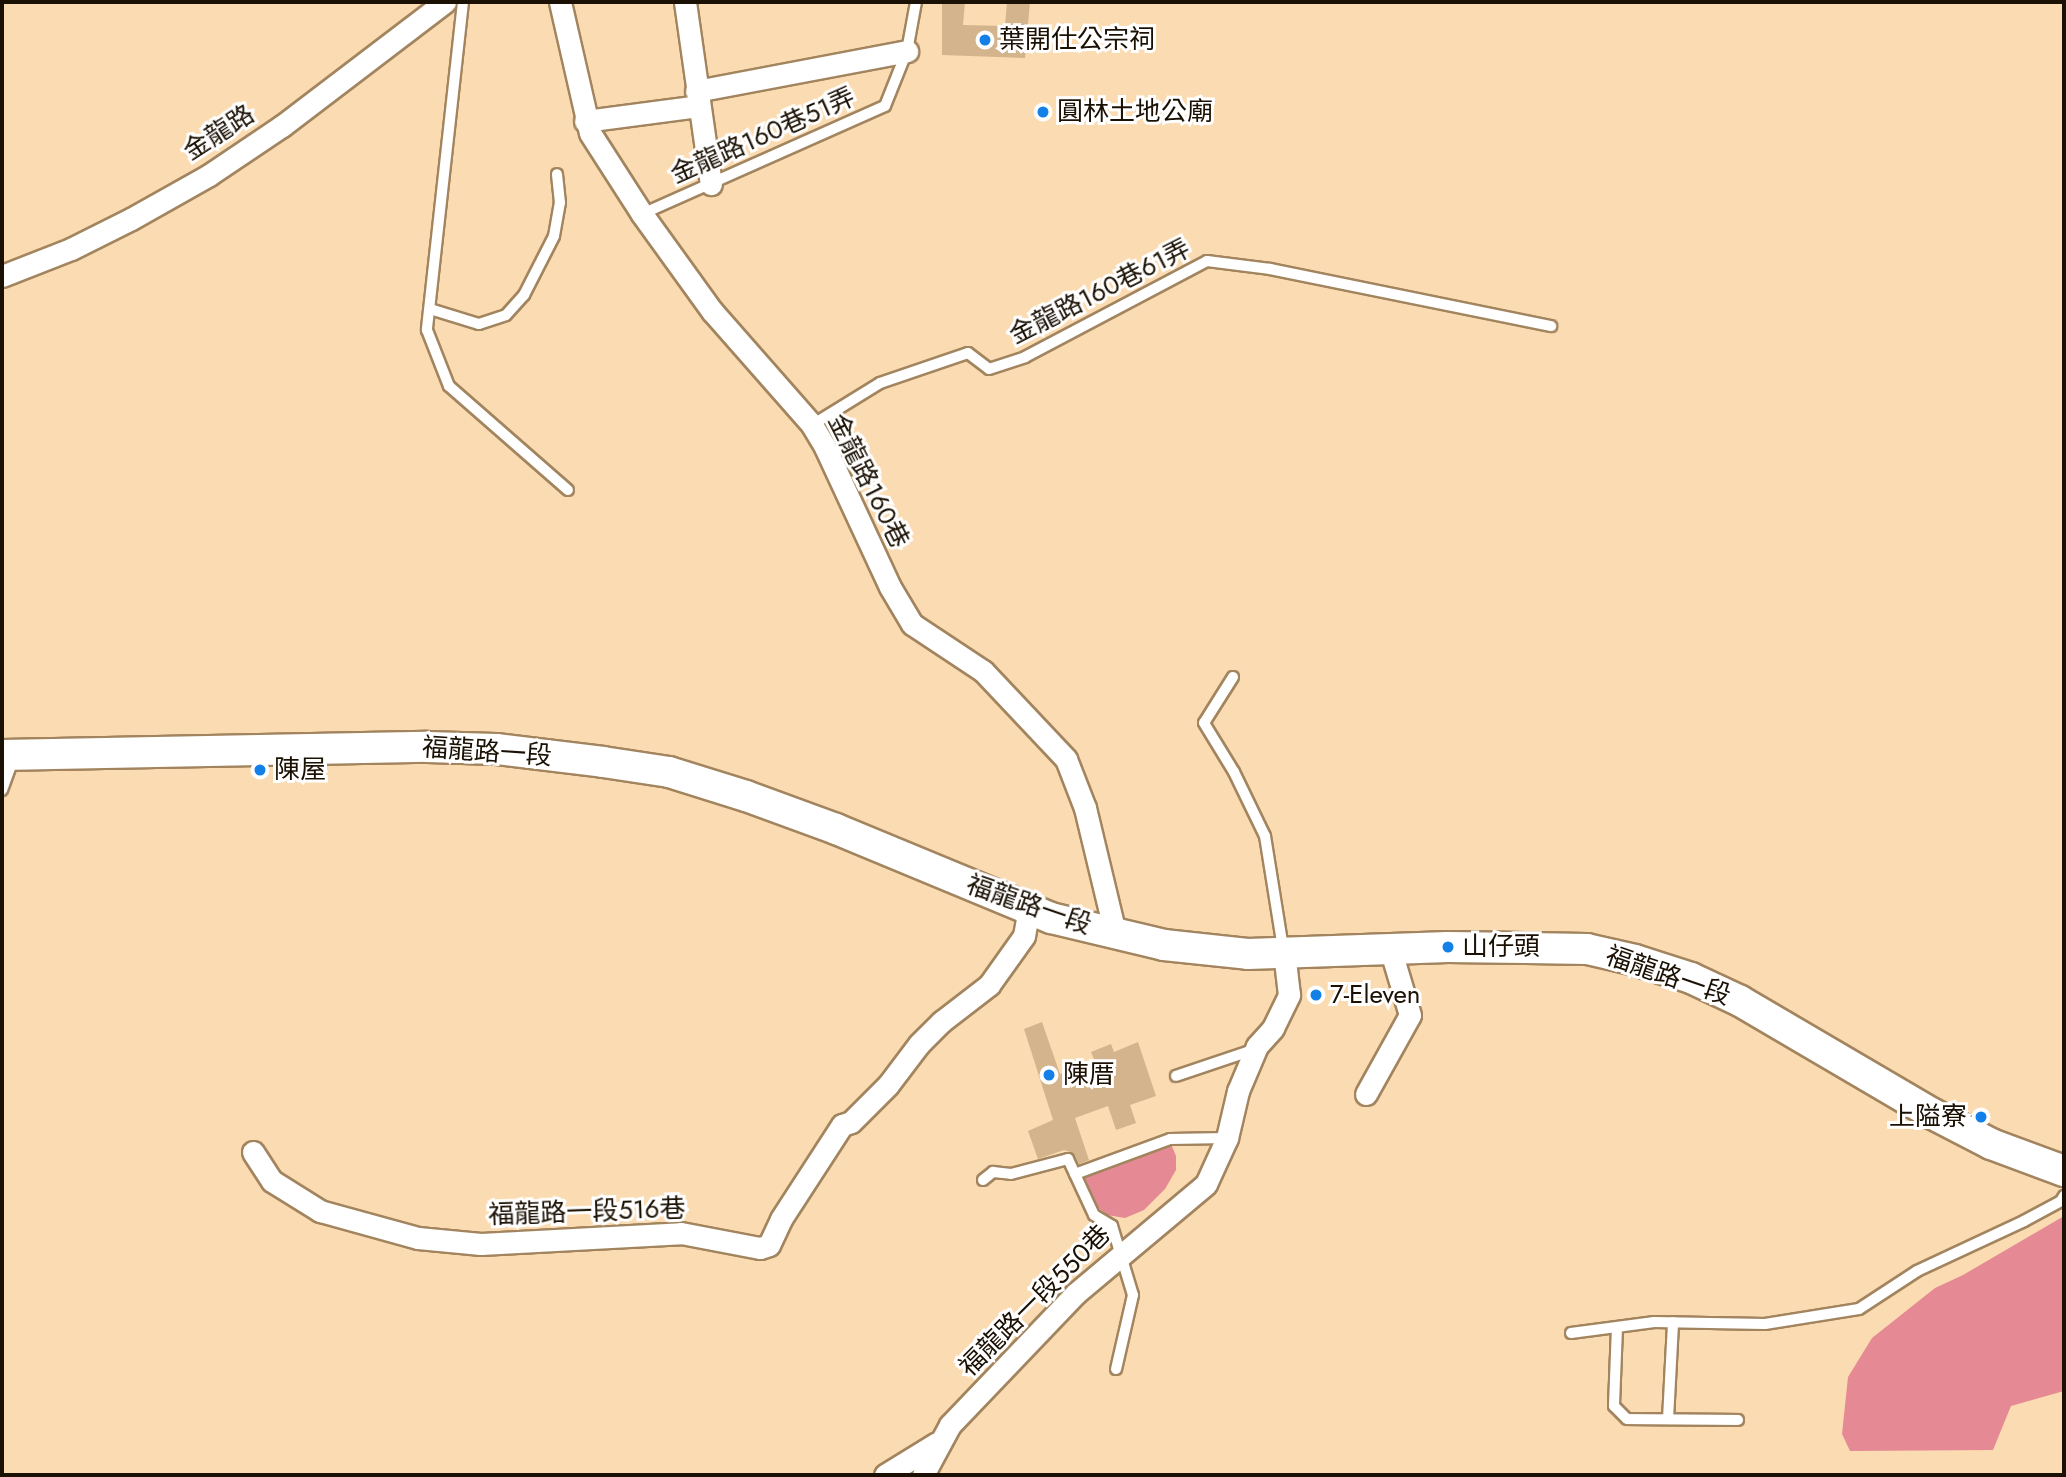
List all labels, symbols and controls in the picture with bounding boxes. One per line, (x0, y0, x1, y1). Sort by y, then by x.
place label: 葉開仕公宗祠 (999, 24, 1155, 56)
marker: 葉開仕公宗祠 (977, 32, 993, 48)
street label: 金龍路160巷51弄 (666, 81, 860, 191)
place label: 圓林土地公廟 (1057, 96, 1213, 128)
street label: 金龍路 (178, 99, 260, 167)
marker: 圓林土地公廟 (1035, 104, 1051, 120)
street label: 金龍路160巷61弄 (1004, 233, 1196, 351)
street label: 金龍路160巷 (821, 409, 915, 553)
street label: 福龍路一段 (421, 732, 553, 772)
place label: 陳屋 (274, 754, 326, 786)
marker: 陳屋 (252, 762, 268, 778)
street label: 福龍路一段 (962, 869, 1096, 941)
place label: 山仔頭 (1462, 931, 1540, 963)
marker: 山仔頭 (1440, 939, 1456, 955)
street label: 福龍路一段 (1601, 940, 1735, 1012)
place label: 7-Eleven (1330, 979, 1420, 1011)
marker: 7-Eleven (1308, 987, 1324, 1003)
place label: 陳厝 (1063, 1059, 1115, 1091)
marker: 陳厝 (1041, 1067, 1057, 1083)
place label: 上隘寮 (1889, 1101, 1967, 1133)
marker: 上隘寮 (1973, 1109, 1989, 1125)
street label: 福龍路一段516巷 (488, 1193, 686, 1231)
street label: 福龍路一段550巷 (953, 1219, 1117, 1383)

